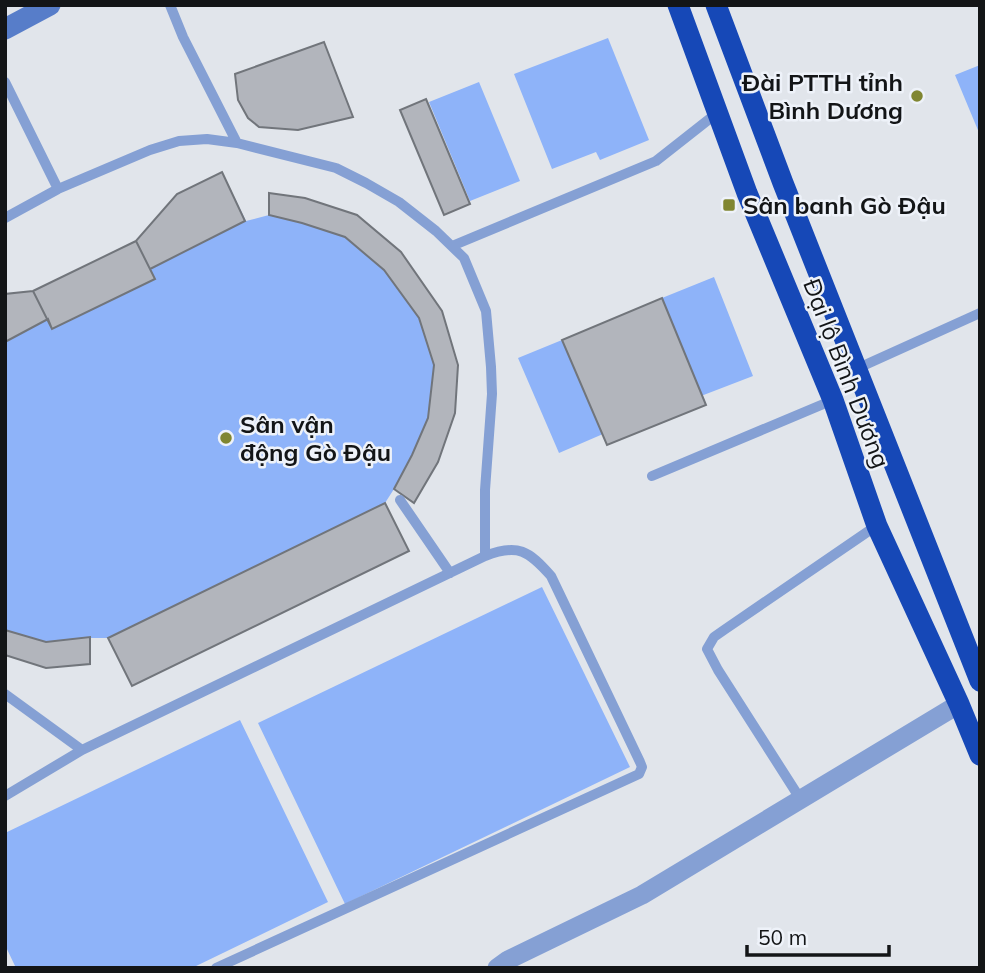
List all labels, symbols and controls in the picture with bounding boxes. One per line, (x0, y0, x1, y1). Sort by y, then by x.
place label: Đài PTTH tỉnh Bình Dương (741, 67, 903, 125)
marker: Đài PTTH tỉnh Bình Dương (909, 88, 925, 104)
place label: Sân banh Gò Đậu (743, 190, 946, 220)
marker: Sân banh Gò Đậu (721, 197, 737, 213)
street label: Đại lộ Bình Dương (797, 274, 897, 472)
place label: Sân vận động Gò Đậu (240, 409, 391, 467)
marker: Sân vận động Gò Đậu (218, 430, 234, 446)
scale bar (747, 914, 889, 958)
text: 50 m (758, 924, 807, 950)

